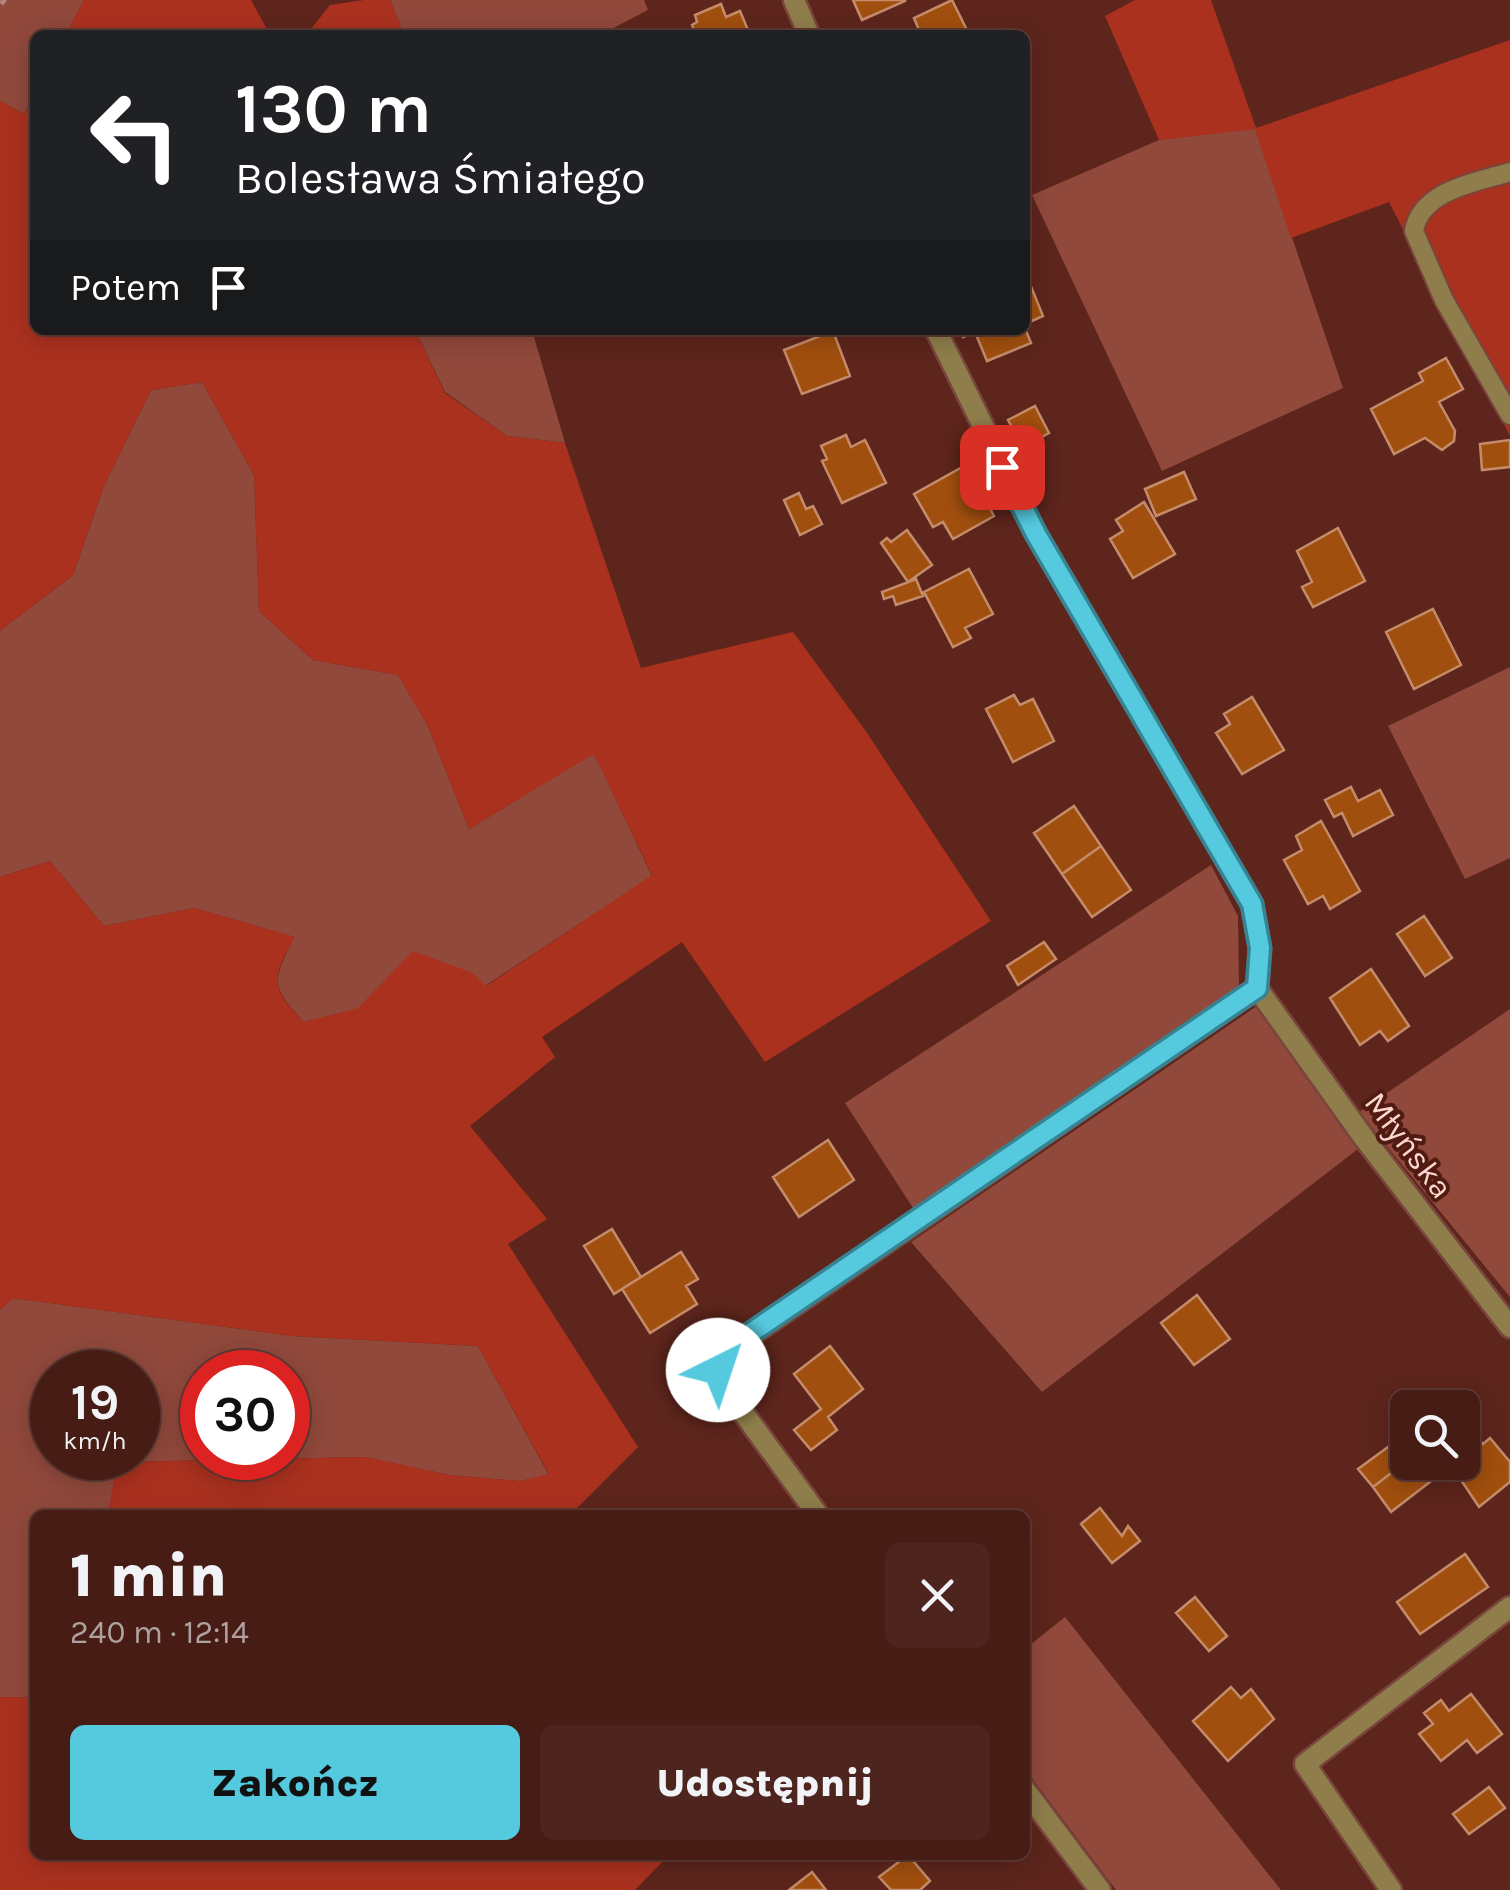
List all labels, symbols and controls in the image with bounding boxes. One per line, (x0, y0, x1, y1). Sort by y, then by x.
text: 130 m (235, 68, 432, 150)
icon: left (70, 70, 200, 200)
text: Bolesława Śmiałego (235, 152, 646, 204)
icon: arrive (201, 260, 256, 315)
text: Potem (70, 265, 181, 310)
pin (960, 425, 1045, 510)
icon: arrive (975, 440, 1030, 495)
street label: Młyńska (1357, 1085, 1460, 1205)
position arrow (666, 1318, 770, 1422)
speed limit sign: 30 (180, 1350, 310, 1480)
text: 19 (71, 1373, 119, 1432)
map controls (1390, 1390, 1480, 1480)
button: search (1390, 1390, 1480, 1480)
text: km/h (63, 1426, 127, 1455)
text: 1 min (70, 1541, 227, 1611)
button: close (885, 1543, 990, 1648)
text: 240 m · 12:14 (70, 1614, 249, 1651)
button: Zakończ (70, 1725, 520, 1840)
button: Udostępnij (540, 1725, 990, 1840)

